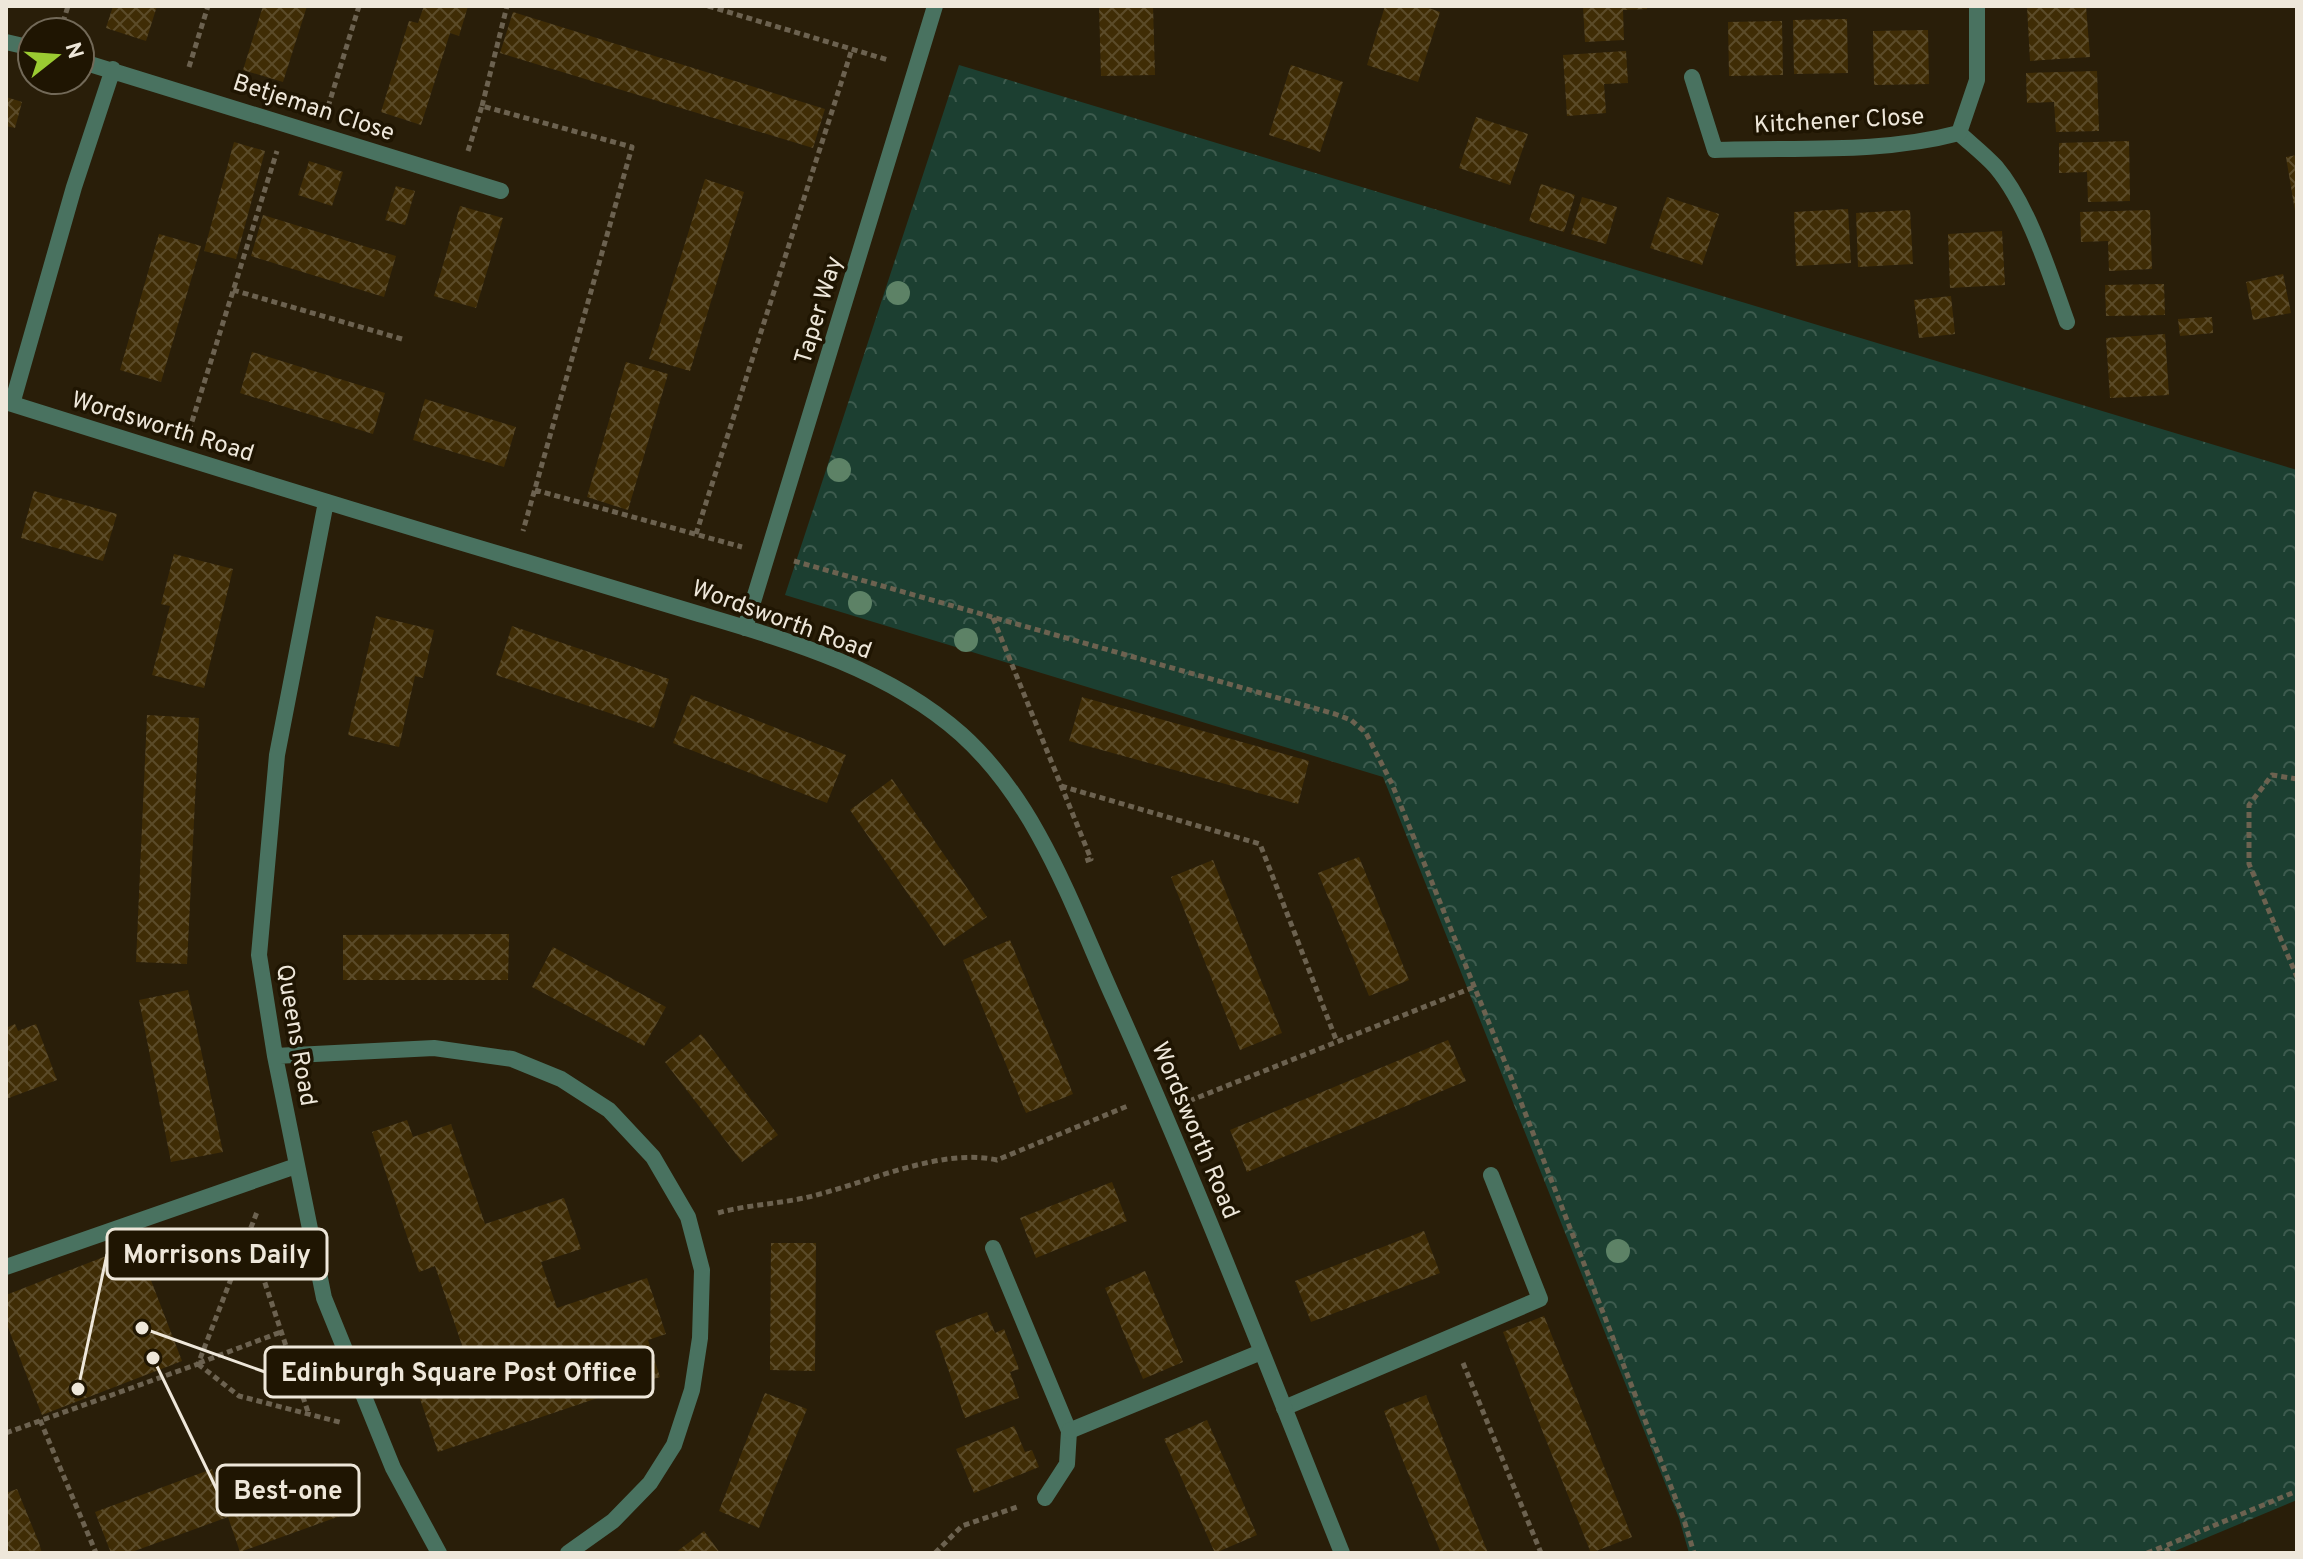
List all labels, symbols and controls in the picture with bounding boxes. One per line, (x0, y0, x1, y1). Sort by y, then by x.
north arrow (16, 16, 96, 96)
text: N (58, 39, 88, 62)
street label: Betjeman Close (229, 69, 398, 149)
street label: Kitchener Close (1753, 103, 1925, 141)
street label: Taper Way (789, 253, 851, 368)
street label: Wordsworth Road (67, 386, 257, 470)
street label: Wordsworth Road (687, 574, 875, 667)
street label: Queens Road (268, 962, 322, 1109)
street label: Wordsworth Road (1143, 1038, 1245, 1224)
callout: Morrisons Daily (107, 1229, 327, 1279)
text: Morrisons Daily (123, 1240, 311, 1273)
callout: Edinburgh Square Post Office (265, 1347, 653, 1397)
text: Edinburgh Square Post Office (281, 1358, 637, 1391)
callout: Best-one (217, 1465, 359, 1515)
text: Best-one (233, 1476, 343, 1509)

